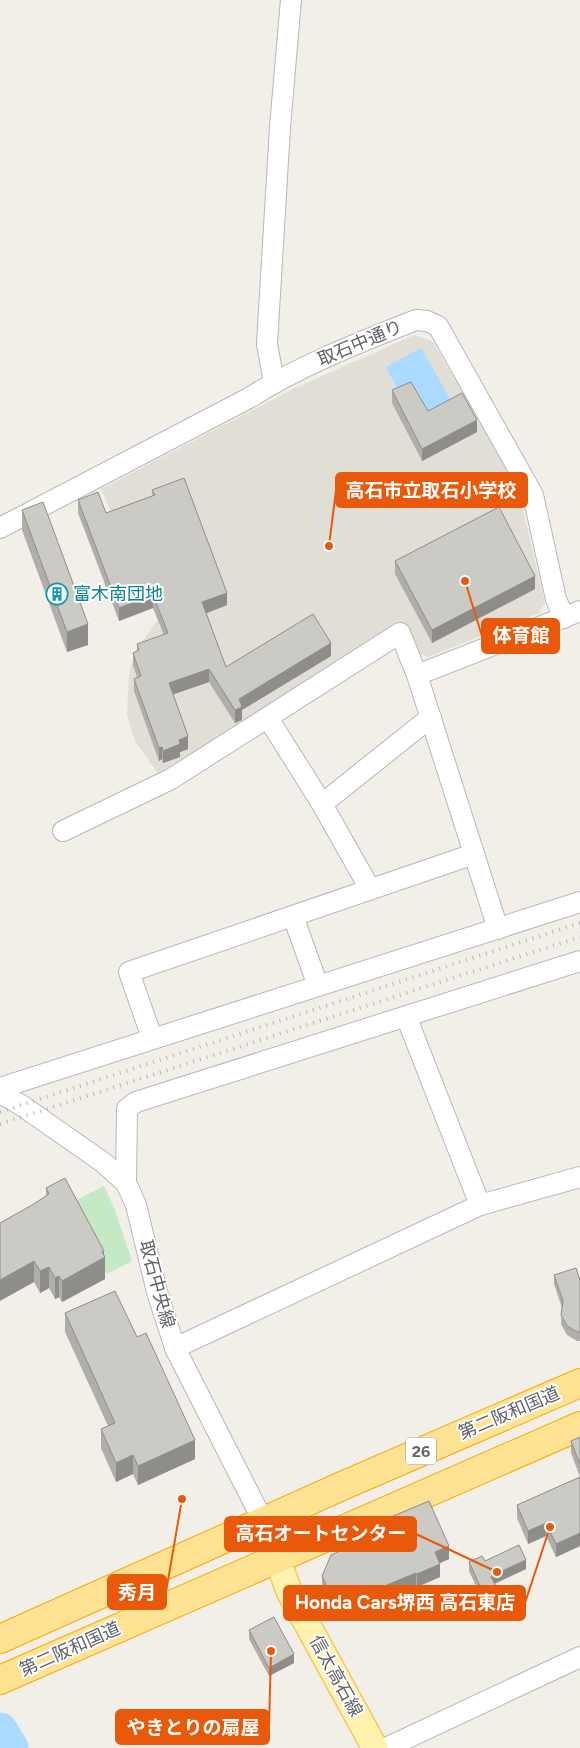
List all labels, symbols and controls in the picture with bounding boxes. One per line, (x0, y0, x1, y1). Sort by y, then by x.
street label: 取石中通り (314, 315, 406, 371)
callout: 高石市立取石小学校 (336, 473, 527, 507)
text: 高石市立取石小学校 (345, 479, 517, 502)
building icon: 富木南団地 (45, 582, 69, 606)
place label: 富木南団地 (73, 583, 163, 605)
callout: 体育館 (482, 619, 559, 653)
text: 体育館 (492, 624, 550, 647)
street label: 取石中央線 (135, 1238, 179, 1330)
street label: 第二阪和国道 (455, 1382, 563, 1444)
road number: 26 (406, 1438, 436, 1464)
callout: 高石オートセンター (225, 1517, 416, 1551)
text: 高石オートセンター (235, 1522, 407, 1545)
callout: 秀月 (108, 1575, 166, 1609)
text: 秀月 (118, 1581, 156, 1604)
callout: Honda Cars堺西 高石東店 (284, 1586, 525, 1620)
text: Honda Cars堺西 高石東店 (295, 1591, 515, 1614)
street label: 第二阪和国道 (16, 1617, 124, 1681)
street label: 信太高石線 (305, 1631, 367, 1721)
callout: やきとりの扇屋 (116, 1710, 269, 1744)
text: やきとりの扇屋 (126, 1716, 260, 1739)

